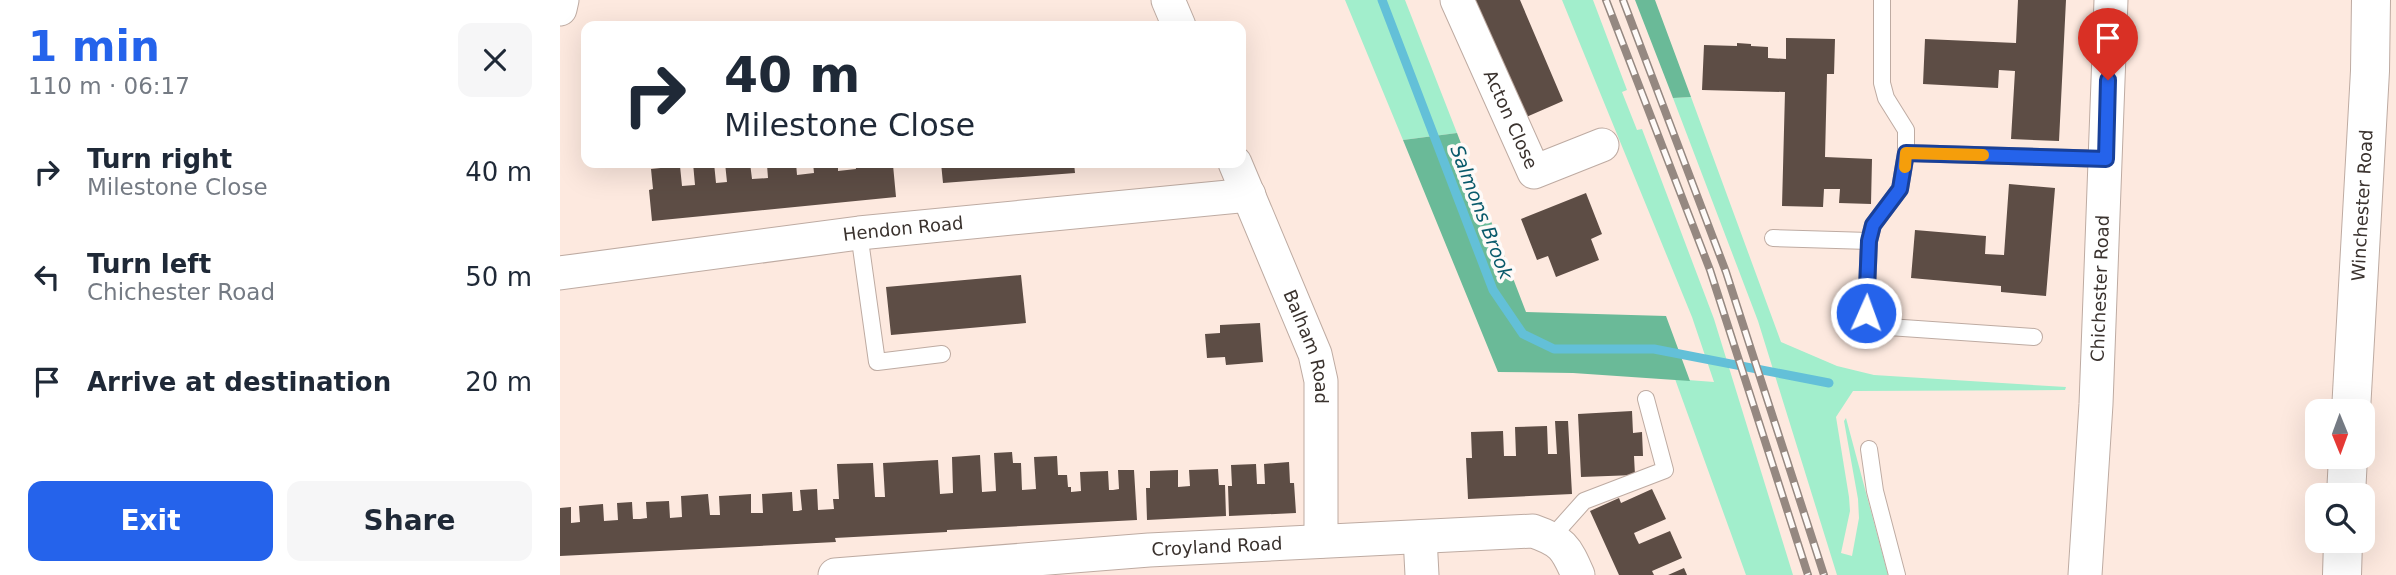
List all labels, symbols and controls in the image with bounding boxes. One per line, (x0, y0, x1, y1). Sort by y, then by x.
pin (2078, 8, 2138, 80)
icon: arrive (2089, 19, 2127, 57)
text: 1 min (28, 22, 160, 71)
button: close (458, 23, 532, 97)
text: 40 m (724, 47, 860, 104)
icon: right (609, 49, 700, 140)
street label: Acton Close (1480, 67, 1542, 172)
text: 110 m · 06:17 (28, 73, 190, 99)
text: Milestone Close (724, 106, 975, 144)
street label: Winchester Road (2347, 129, 2377, 282)
water label: Salmons Brook (1446, 142, 1518, 283)
text: Turn right (87, 144, 232, 174)
icon: right (28, 153, 66, 191)
text: 40 m (465, 157, 532, 187)
text: Milestone Close (87, 174, 268, 200)
street label: Hendon Road (842, 212, 964, 245)
street label: Chichester Road (2087, 214, 2113, 362)
text: Turn left (87, 249, 211, 279)
icon: left (28, 258, 66, 296)
text: 50 m (465, 262, 532, 292)
position arrow (1829, 276, 1903, 350)
text: Chichester Road (87, 279, 275, 305)
street label: Balham Road (1279, 286, 1332, 404)
icon: arrive (28, 363, 66, 401)
text: Arrive at destination (87, 367, 391, 397)
text: 20 m (465, 367, 532, 397)
north arrow (2305, 399, 2375, 469)
map controls (2305, 399, 2375, 553)
button: Exit (28, 481, 273, 561)
button: Share (287, 481, 532, 561)
button: search (2305, 483, 2375, 553)
street label: Croyland Road (1151, 532, 1283, 560)

